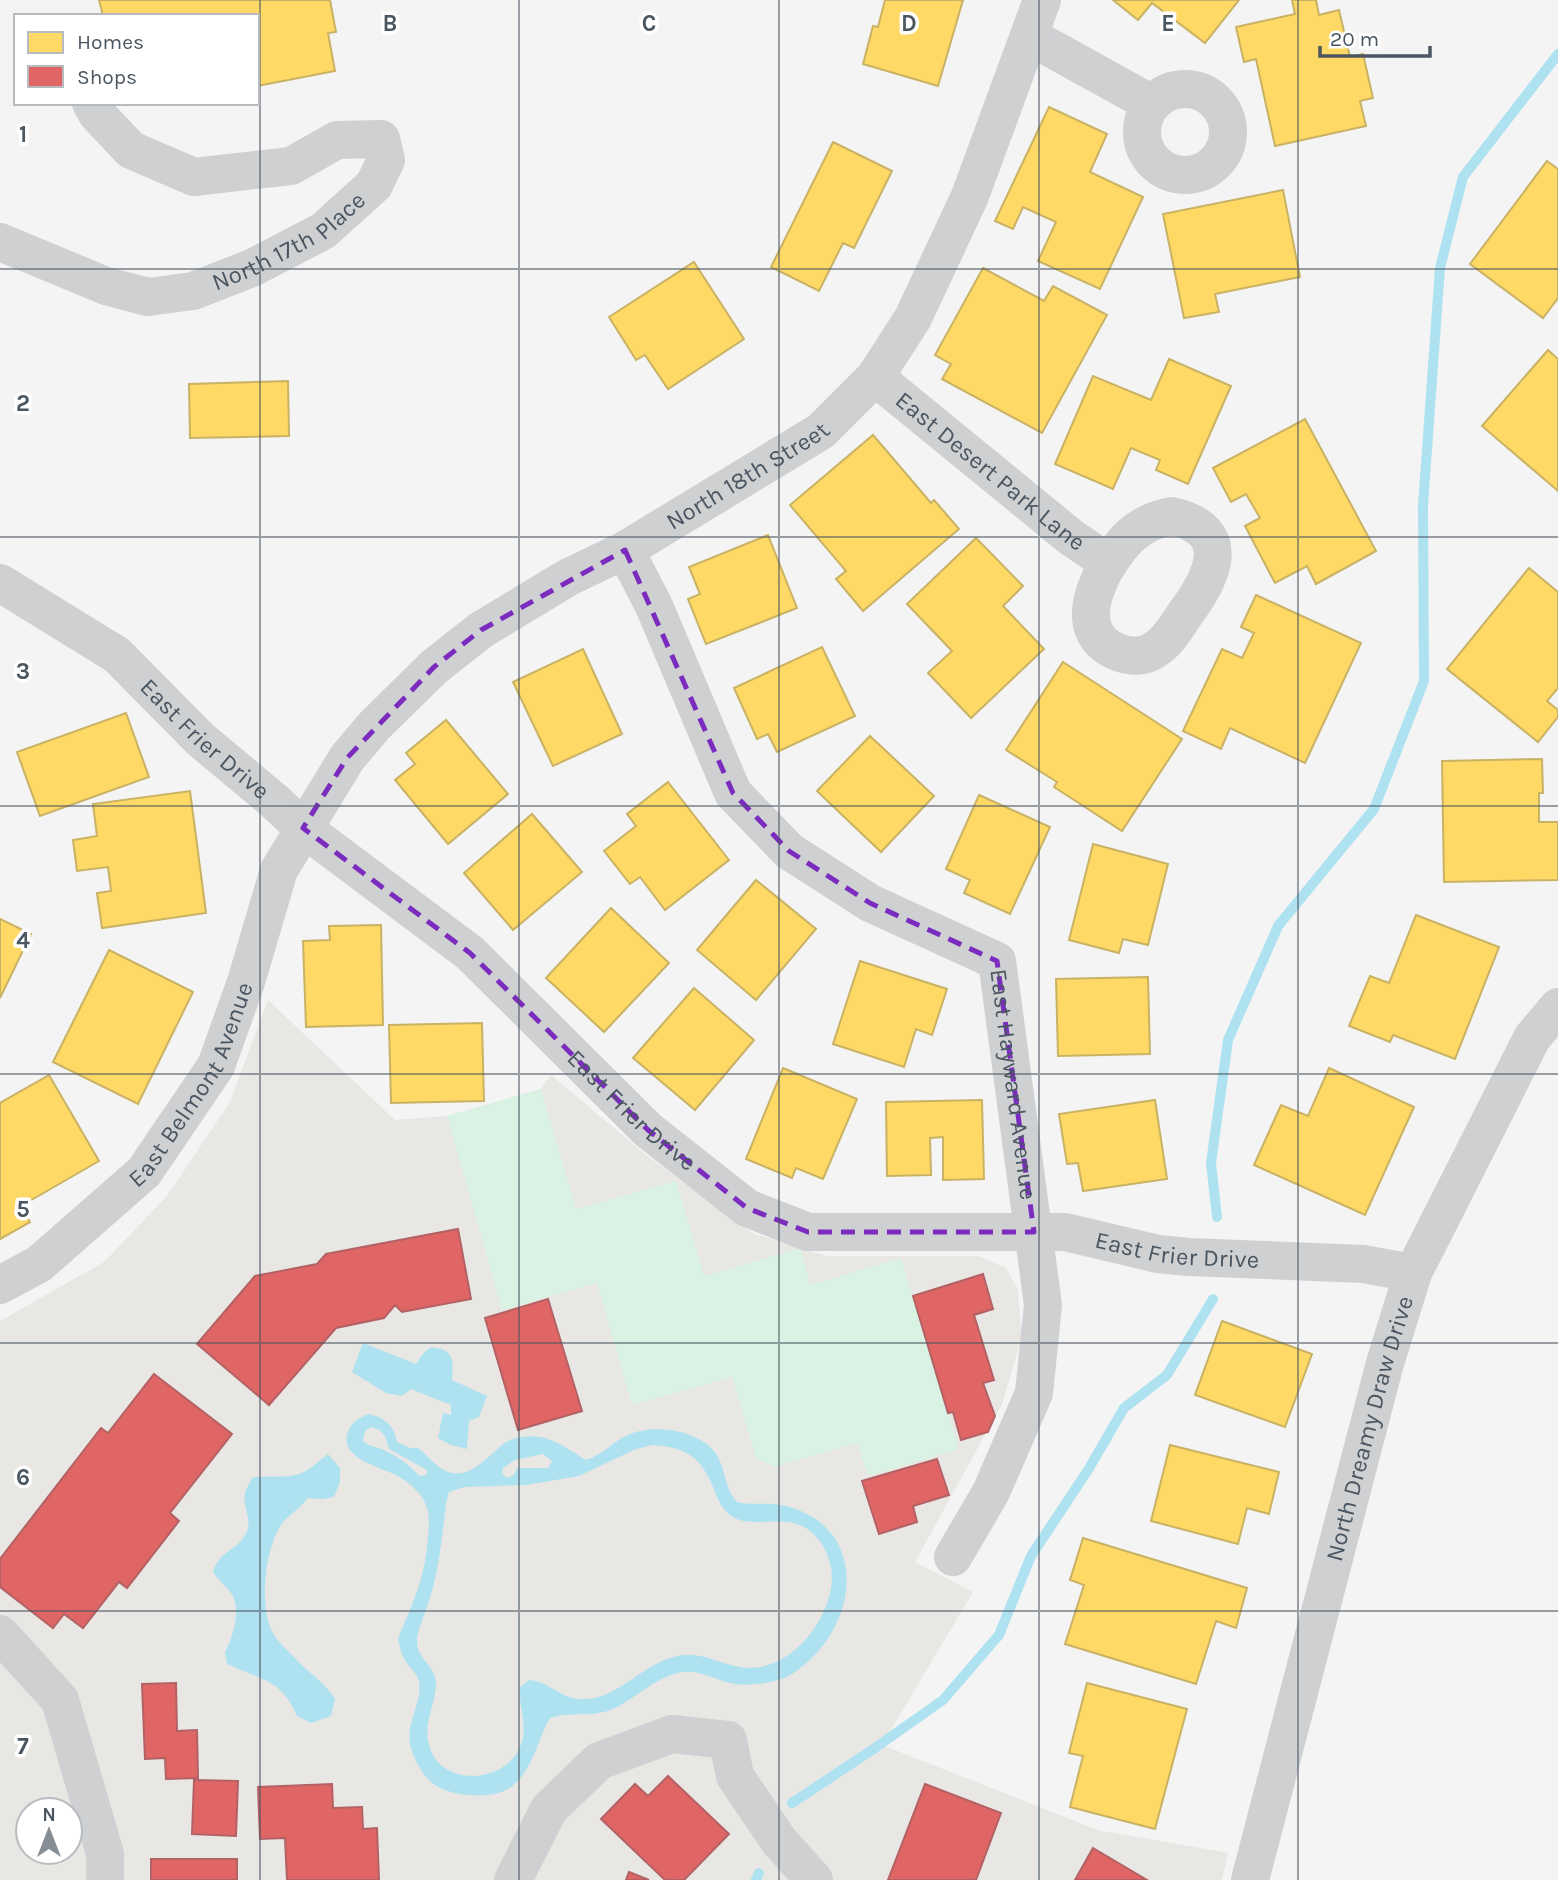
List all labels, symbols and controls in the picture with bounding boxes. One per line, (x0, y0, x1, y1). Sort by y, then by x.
text: B (383, 10, 397, 37)
text: C (642, 10, 656, 37)
text: D (901, 10, 917, 37)
text: E (1161, 10, 1175, 37)
legend (14, 14, 259, 105)
scale bar (1320, 14, 1430, 58)
text: 20 m (1330, 27, 1379, 51)
text: Homes (77, 30, 144, 54)
text: Shops (77, 65, 137, 89)
text: 1 (19, 121, 27, 148)
street label: North 17th Place (208, 186, 371, 296)
street label: East Desert Park Lane (890, 386, 1090, 557)
text: 2 (16, 390, 30, 417)
street label: North 18th Street (661, 416, 836, 536)
text: 3 (16, 658, 30, 685)
street label: East Frier Drive (134, 673, 275, 805)
text: 4 (16, 927, 30, 954)
street label: East Hayward Avenue (984, 967, 1043, 1202)
street label: East Belmont Avenue (123, 979, 259, 1193)
street label: East Frier Drive (562, 1044, 702, 1177)
text: 5 (16, 1196, 30, 1223)
street label: East Frier Drive (1092, 1226, 1260, 1274)
street label: North Dreamy Draw Drive (1320, 1292, 1419, 1564)
text: 6 (16, 1464, 30, 1491)
text: 7 (17, 1733, 29, 1760)
north arrow (14, 1796, 84, 1866)
text: N (42, 1804, 56, 1826)

